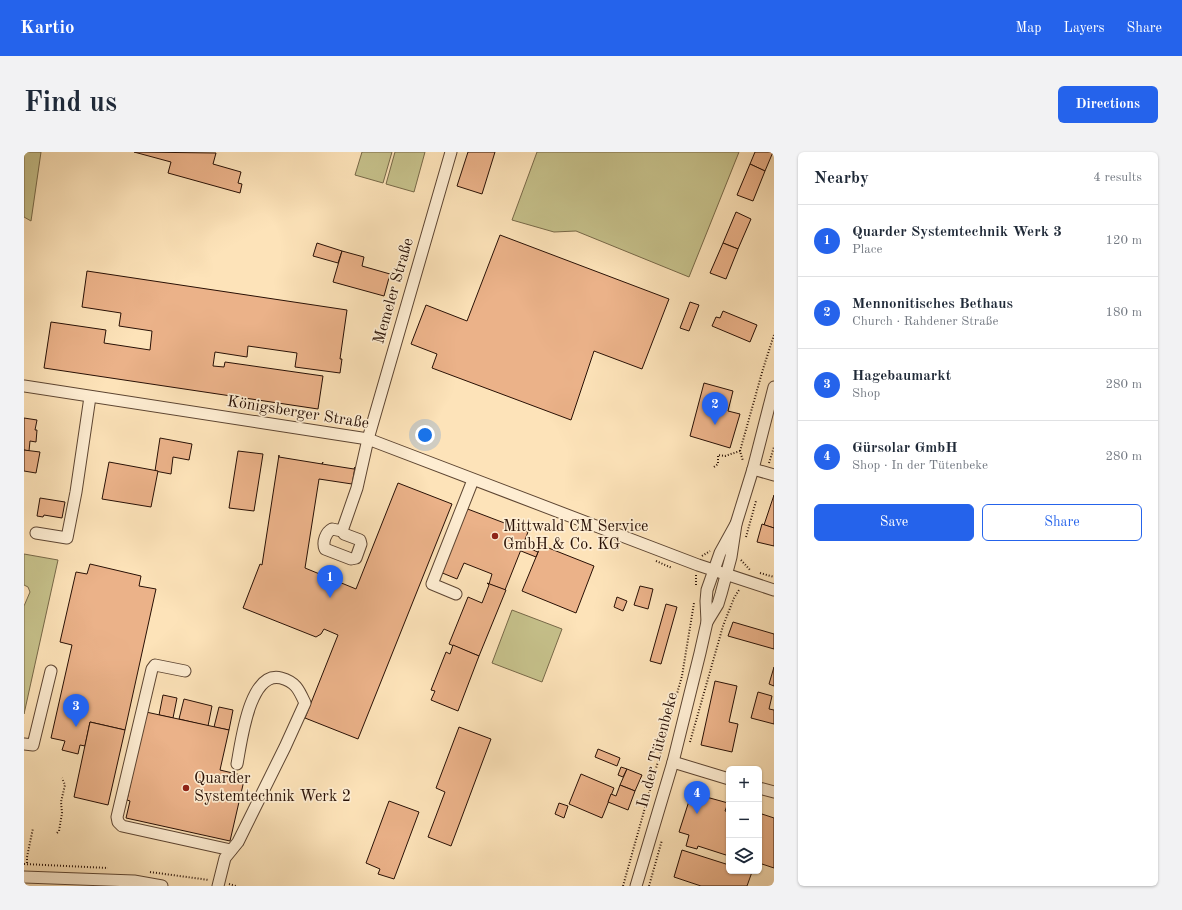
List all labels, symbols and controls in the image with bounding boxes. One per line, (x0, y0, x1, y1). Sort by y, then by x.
text: Kartio (20, 19, 75, 38)
text: Map (1016, 21, 1042, 35)
text: Layers (1064, 21, 1105, 35)
text: Share (1127, 21, 1162, 35)
button: Directions (1058, 86, 1158, 123)
text: Find us (24, 90, 117, 118)
text: Nearby (814, 170, 869, 187)
text: 4 results (1093, 171, 1142, 184)
text: Quarder Systemtechnik Werk 3 (852, 225, 1062, 240)
text: 1 (823, 234, 831, 247)
text: 120 m (1105, 234, 1142, 247)
street label: Memeler Straße (371, 236, 417, 346)
text: Place (852, 243, 882, 256)
text: Mennonitisches Bethaus (852, 297, 1013, 312)
text: 2 (823, 306, 831, 319)
text: 180 m (1105, 306, 1142, 319)
text: Church · Rahdener Straße (852, 315, 998, 328)
text: Hagebaumarkt (852, 369, 951, 384)
text: 3 (823, 378, 831, 391)
text: 280 m (1105, 378, 1142, 391)
text: Shop (852, 387, 880, 400)
pin: 2 (702, 392, 728, 425)
street label: Königsberger Straße (226, 394, 370, 432)
your location (415, 425, 435, 445)
text: Gürsolar GmbH (852, 441, 958, 456)
text: 4 (823, 450, 831, 463)
text: 280 m (1105, 450, 1142, 463)
text: Shop · In der Tütenbeke (852, 459, 988, 472)
button: Save (814, 504, 974, 541)
button: Share (982, 504, 1142, 541)
place label: Mittwald CM Service GmbH & Co. KG (503, 519, 648, 553)
marker: Mittwald CM Service GmbH & Co. KG (490, 531, 500, 541)
pin: 1 (317, 565, 343, 598)
street label: In der Tütenbeke (635, 690, 681, 810)
pin: 3 (63, 694, 89, 727)
map controls (726, 766, 762, 874)
button: + (726, 766, 762, 802)
place label: Quarder Systemtechnik Werk 2 (194, 771, 351, 805)
pin: 4 (684, 781, 710, 814)
marker: Quarder Systemtechnik Werk 2 (181, 783, 191, 793)
button: − (726, 802, 762, 838)
button: layers (726, 838, 762, 874)

